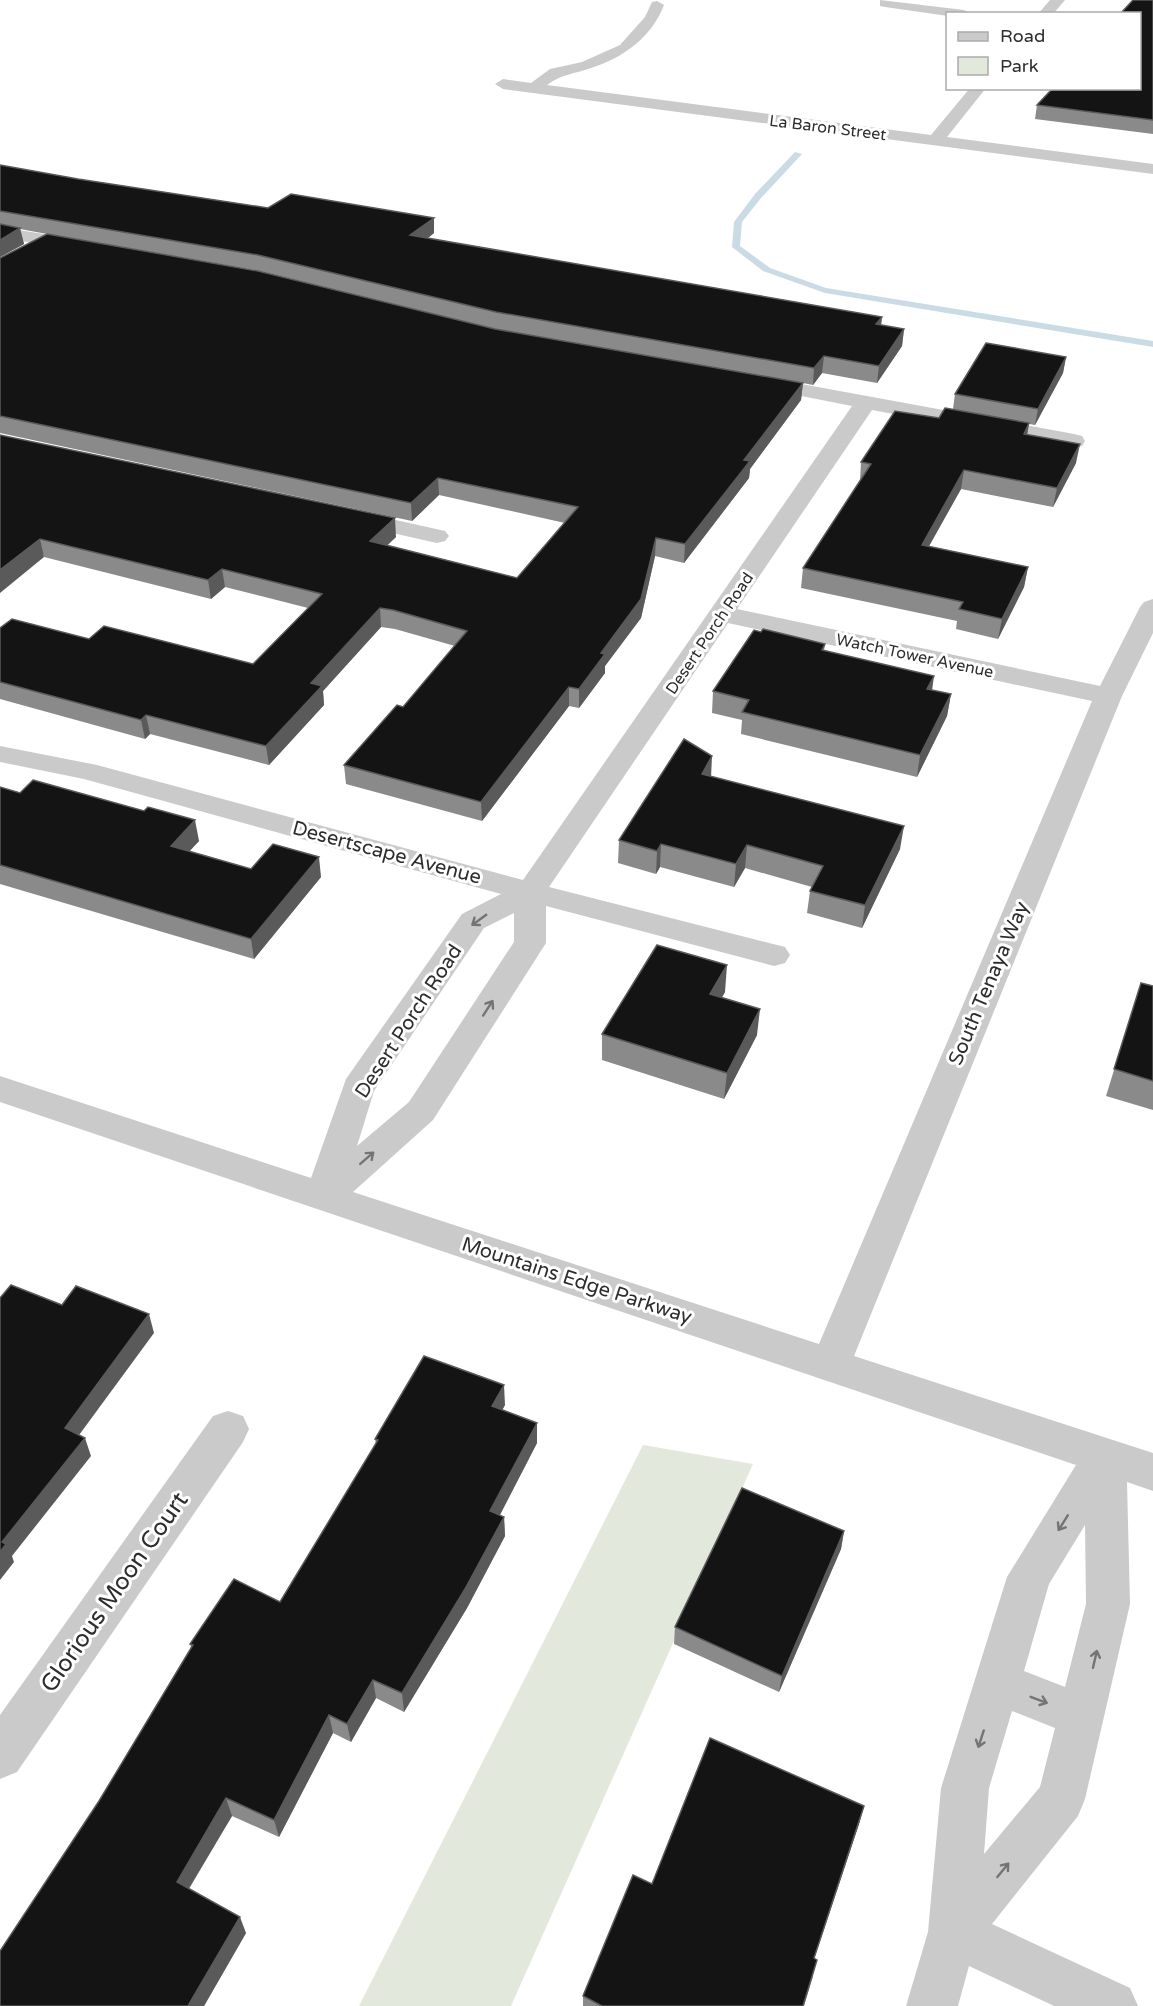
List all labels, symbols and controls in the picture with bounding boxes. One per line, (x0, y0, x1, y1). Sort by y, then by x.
legend (946, 12, 1141, 90)
text: Road (1000, 25, 1045, 47)
text: Park (1000, 55, 1039, 77)
street label: La Baron Street (768, 111, 888, 145)
street label: Desert Porch Road (662, 569, 758, 698)
street label: Watch Tower Avenue (834, 630, 995, 682)
street label: Desertscape Avenue (290, 816, 484, 890)
street label: South Tenaya Way (944, 898, 1034, 1069)
one-way arrow (471, 914, 487, 926)
street label: Desert Porch Road (350, 940, 467, 1103)
one-way arrow (482, 1000, 494, 1016)
one-way arrow (359, 1151, 374, 1165)
street label: Mountains Edge Parkway (459, 1232, 695, 1330)
street label: Glorious Moon Court (34, 1487, 194, 1698)
one-way arrow (1056, 1514, 1068, 1531)
one-way arrow (1089, 1650, 1101, 1669)
one-way arrow (1030, 1695, 1048, 1706)
one-way arrow (974, 1729, 985, 1748)
one-way arrow (997, 1863, 1010, 1879)

